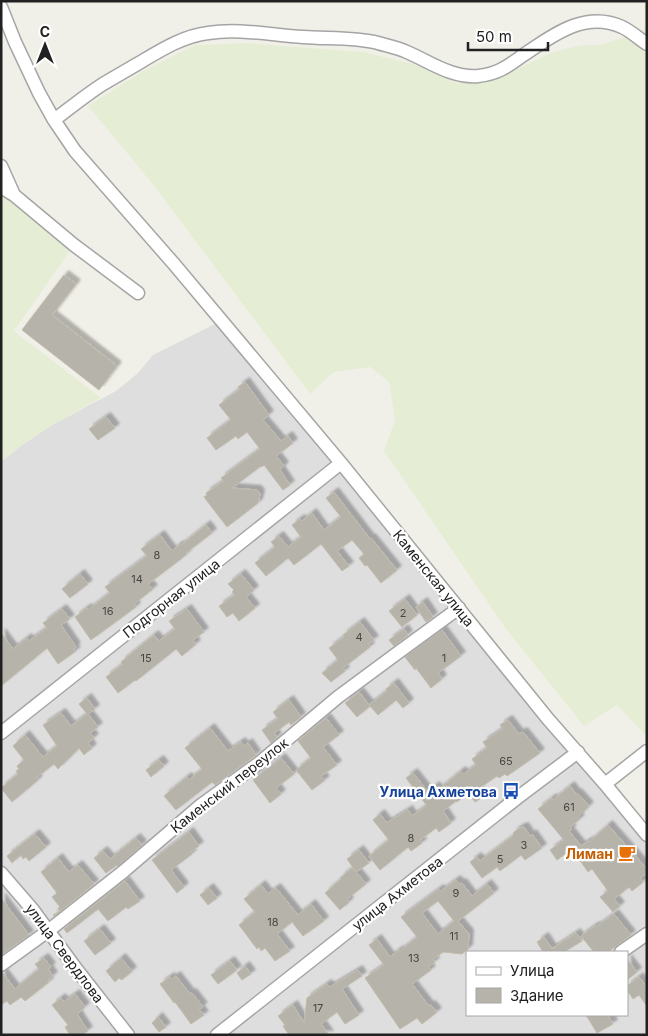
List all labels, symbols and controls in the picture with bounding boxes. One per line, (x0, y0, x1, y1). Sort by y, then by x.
north arrow (20, 20, 70, 70)
scale bar (468, 20, 548, 52)
text: С (40, 23, 50, 40)
text: 50 m (476, 27, 512, 46)
street label: Каменская улица (390, 526, 478, 630)
house number: 8 (154, 548, 161, 562)
street label: Подгорная улица (119, 555, 223, 641)
house number: 14 (131, 572, 143, 586)
house number: 16 (102, 604, 114, 618)
house number: 2 (400, 606, 406, 620)
house number: 4 (355, 630, 363, 644)
house number: 15 (140, 651, 152, 665)
house number: 1 (442, 651, 446, 665)
street label: Каменский переулок (167, 734, 292, 836)
house number: 65 (499, 754, 513, 768)
bus stop icon: Улица Ахметова (501, 781, 521, 801)
place label: Улица Ахметова (380, 783, 497, 800)
house number: 61 (563, 800, 575, 814)
house number: 8 (408, 831, 415, 845)
house number: 3 (521, 838, 528, 852)
cafe icon: Лиман (617, 843, 637, 863)
place label: Лиман (566, 845, 613, 862)
street label: улица Ахметова (348, 852, 446, 934)
house number: 5 (497, 852, 504, 866)
house number: 9 (453, 886, 460, 900)
street label: улица Свердлова (22, 900, 108, 1006)
house number: 18 (267, 915, 279, 929)
house number: 11 (450, 929, 458, 943)
house number: 13 (408, 951, 420, 965)
legend (466, 951, 628, 1016)
text: Улица (510, 961, 554, 980)
text: Здание (510, 986, 564, 1005)
house number: 17 (313, 1001, 323, 1015)

